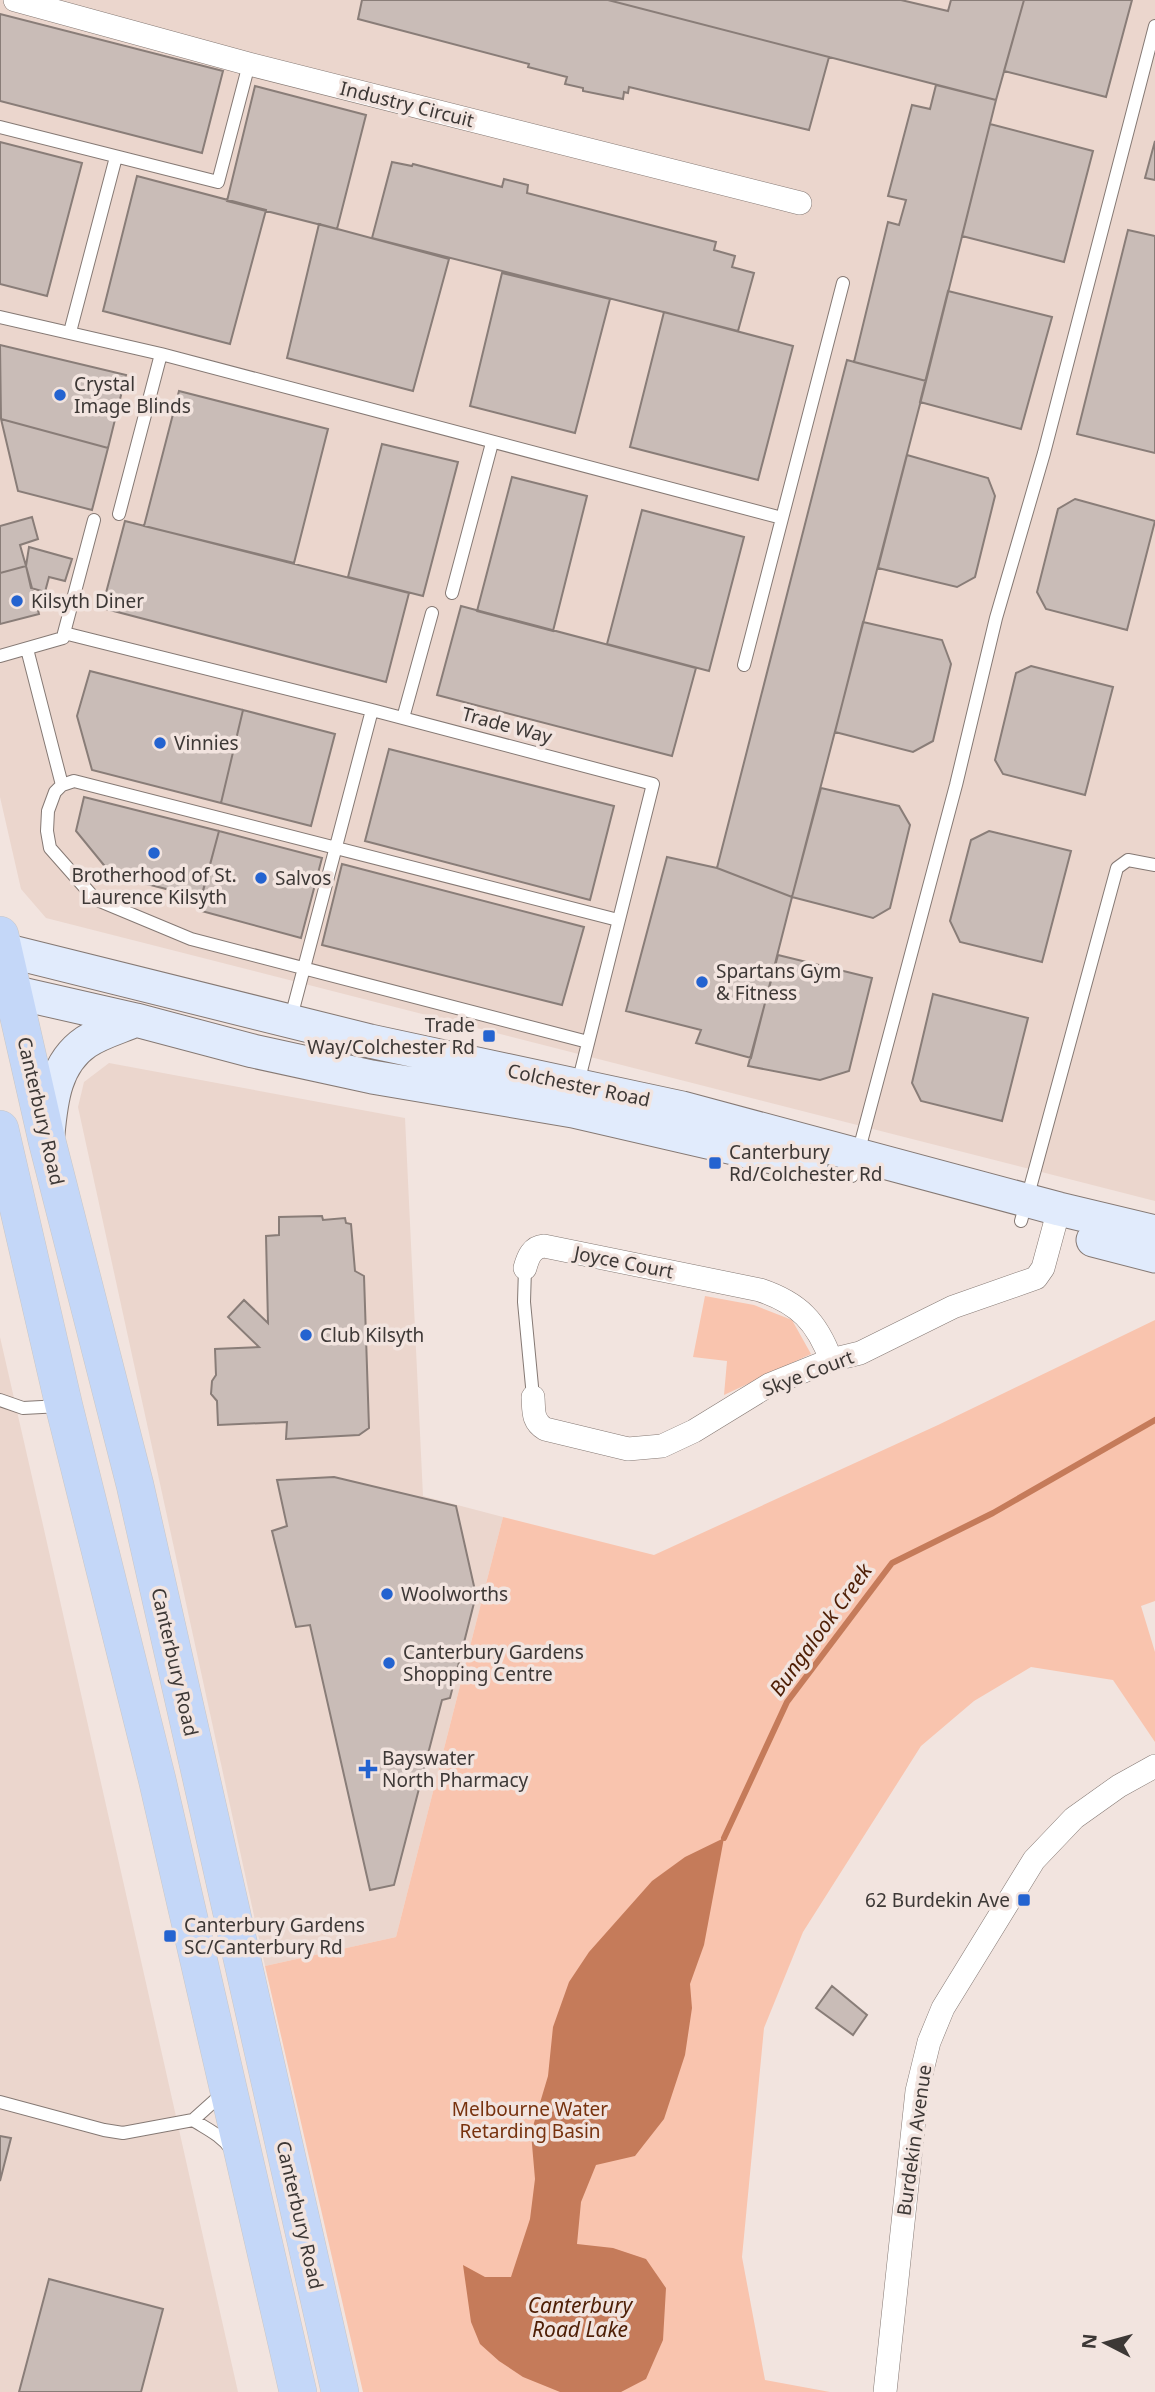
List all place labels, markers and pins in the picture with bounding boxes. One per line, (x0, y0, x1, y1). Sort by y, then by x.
place label: Crystal Image Blinds (74, 371, 191, 419)
marker: Crystal Image Blinds (52, 387, 68, 403)
place label: Kilsyth Diner (31, 588, 144, 614)
marker: Kilsyth Diner (9, 593, 25, 609)
place label: Vinnies (174, 730, 239, 756)
marker: Vinnies (152, 735, 168, 751)
marker: Brotherhood of St. Laurence Kilsyth (146, 845, 162, 861)
place label: Brotherhood of St. Laurence Kilsyth (71, 862, 237, 910)
place label: Salvos (275, 865, 331, 891)
marker: Salvos (253, 870, 269, 886)
place label: Spartans Gym & Fitness (716, 958, 841, 1006)
marker: Spartans Gym & Fitness (694, 974, 710, 990)
place label: Trade Way/Colchester Rd (307, 1012, 475, 1060)
marker: Trade Way/Colchester Rd (481, 1028, 497, 1044)
place label: Canterbury Rd/Colchester Rd (729, 1139, 883, 1187)
marker: Canterbury Rd/Colchester Rd (707, 1155, 723, 1171)
place label: Club Kilsyth (320, 1322, 424, 1348)
marker: Club Kilsyth (298, 1327, 314, 1343)
place label: Woolworths (401, 1581, 508, 1607)
marker: Woolworths (379, 1586, 395, 1602)
place label: Canterbury Gardens Shopping Centre (403, 1639, 584, 1687)
marker: Canterbury Gardens Shopping Centre (381, 1655, 397, 1671)
place label: Bayswater North Pharmacy (382, 1745, 529, 1793)
marker: Bayswater North Pharmacy (360, 1761, 376, 1777)
place label: 62 Burdekin Ave (865, 1887, 1010, 1913)
marker: 62 Burdekin Ave (1016, 1892, 1032, 1908)
place label: Canterbury Gardens SC/Canterbury Rd (184, 1912, 365, 1960)
marker: Canterbury Gardens SC/Canterbury Rd (162, 1928, 178, 1944)

